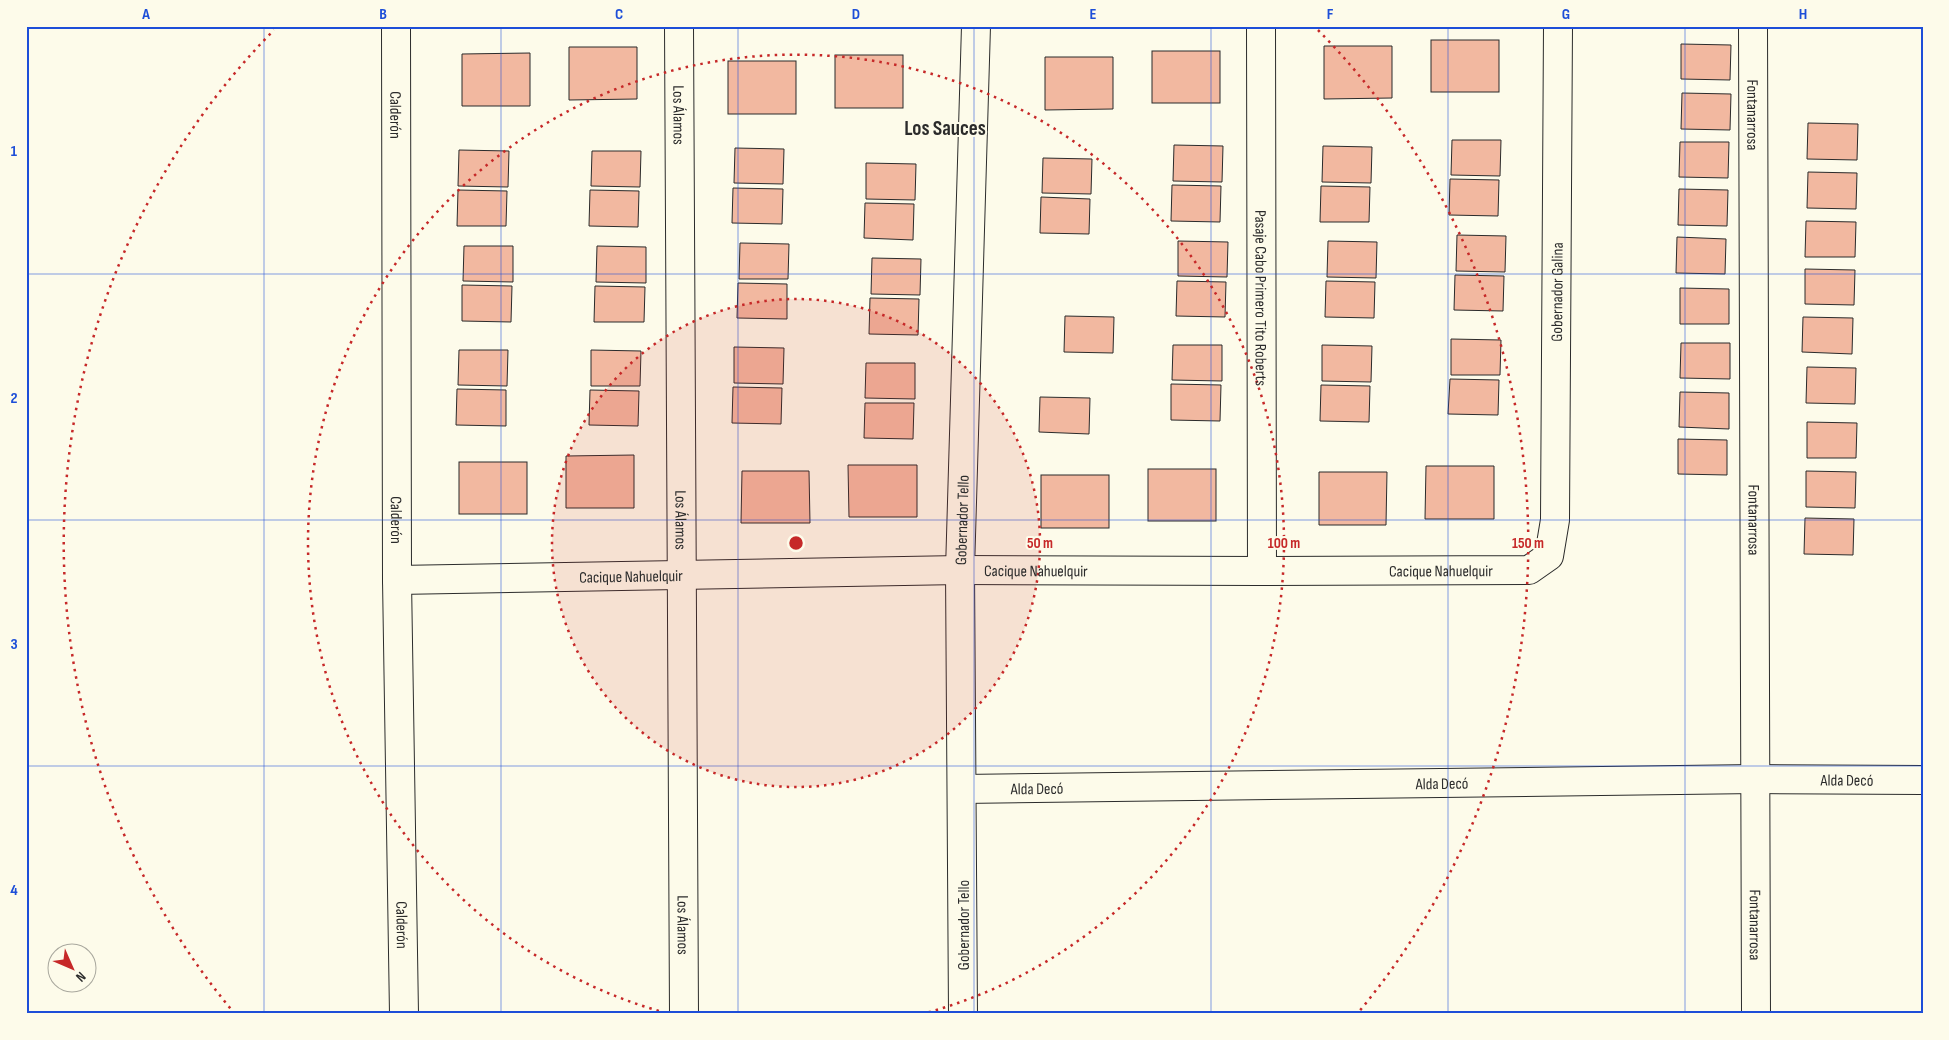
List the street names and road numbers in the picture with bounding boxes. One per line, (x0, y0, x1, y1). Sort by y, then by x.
street label: Fontanarrosa (1742, 80, 1761, 150)
street label: Los Álamos (668, 85, 688, 145)
street label: Calderón (385, 91, 404, 139)
street label: Pasaje Cabo Primero Tito Roberts (1250, 210, 1270, 386)
street label: Gobernador Galina (1548, 242, 1568, 342)
street label: Gobernador Tello (952, 475, 974, 566)
street label: Fontanarrosa (1743, 485, 1763, 555)
street label: Los Álamos (670, 490, 690, 550)
street label: Calderón (386, 496, 405, 544)
street label: Cacique Nahuelquir (984, 562, 1088, 581)
street label: Cacique Nahuelquir (1389, 562, 1493, 582)
street label: Cacique Nahuelquir (579, 567, 683, 588)
street label: Alda Decó (1819, 771, 1873, 791)
street label: Alda Decó (1414, 775, 1468, 794)
street label: Alda Decó (1010, 780, 1064, 799)
street label: Gobernador Tello (955, 880, 974, 970)
street label: Fontanarrosa (1745, 890, 1764, 960)
street label: Los Álamos (672, 895, 692, 955)
street label: Calderón (391, 901, 411, 949)

